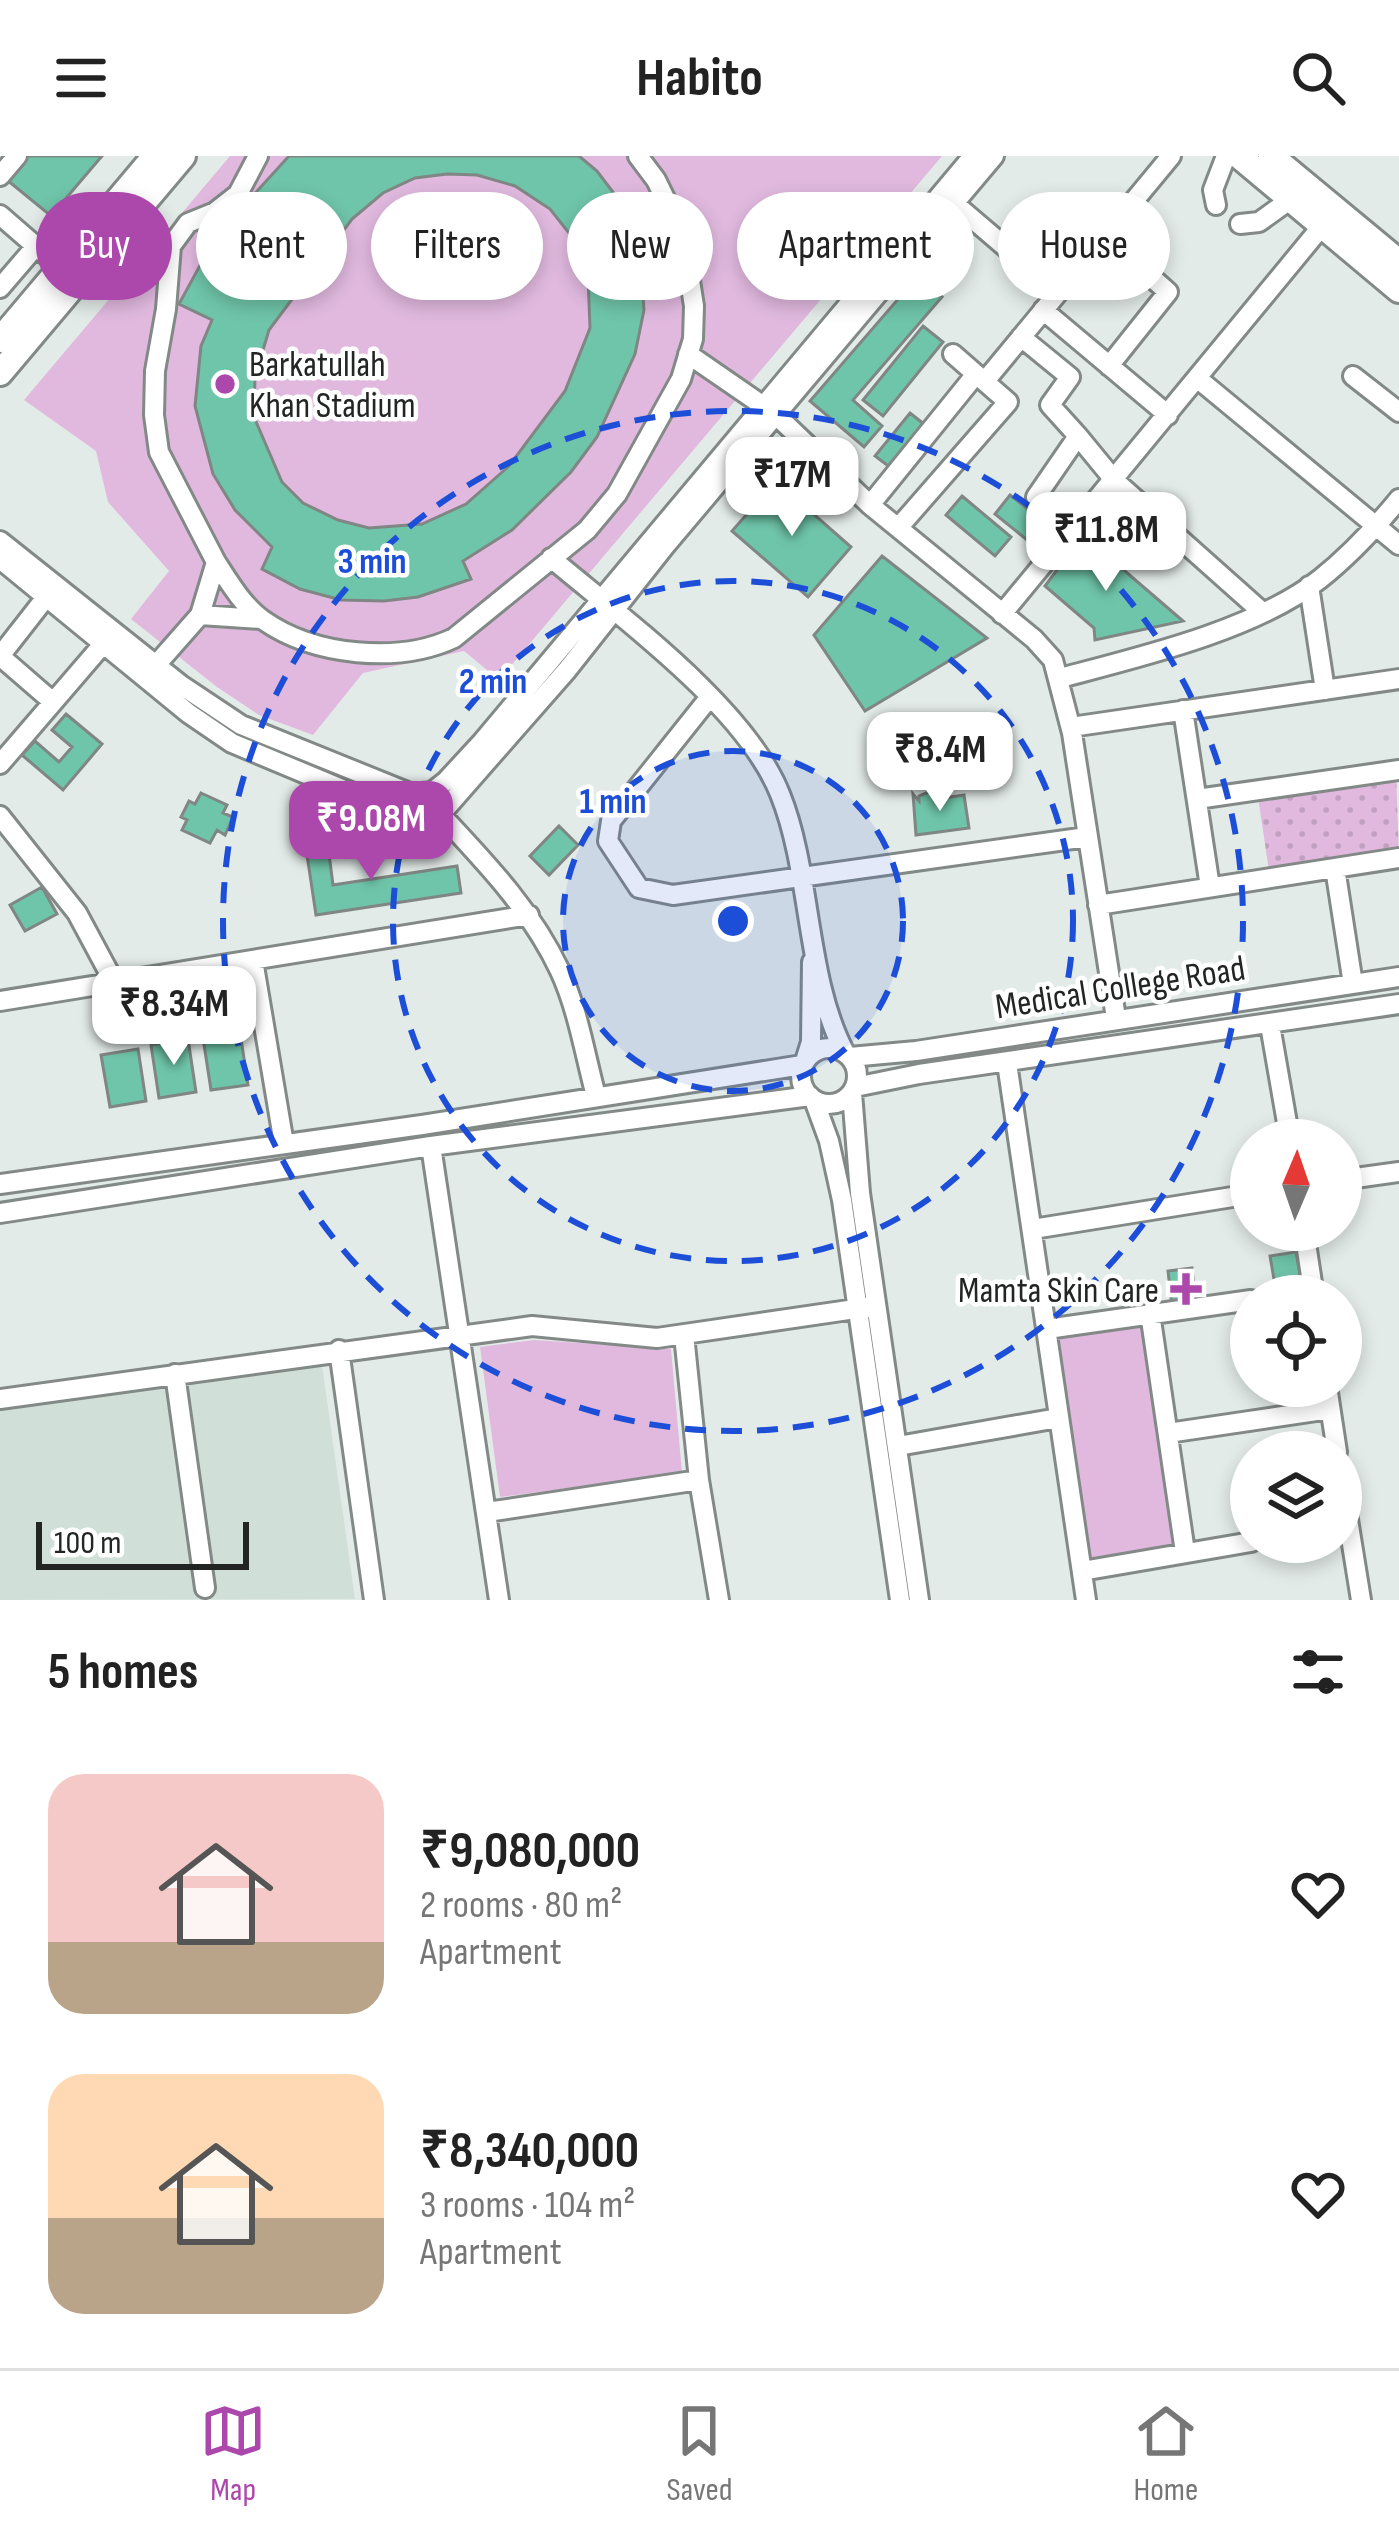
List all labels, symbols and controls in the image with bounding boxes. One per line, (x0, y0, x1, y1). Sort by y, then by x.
icon: menu (48, 45, 114, 111)
icon: search (1285, 45, 1351, 111)
text: Habito (636, 46, 763, 111)
chip: Buy (36, 192, 172, 300)
chip: Rent (196, 192, 347, 300)
chip: Filters (371, 192, 543, 300)
chip: New (567, 192, 713, 300)
chip: Apartment (737, 192, 974, 300)
chip: House (998, 192, 1170, 300)
place label: Barkatullah Khan Stadium (249, 344, 416, 428)
marker: Barkatullah Khan Stadium (212, 371, 238, 397)
pin: ₹17M (721, 437, 863, 539)
text: ₹17M (753, 452, 832, 499)
pin: ₹11.8M (1008, 492, 1204, 594)
text: ₹11.8M (1053, 507, 1159, 554)
text: 3 min (338, 541, 406, 584)
text: 2 min (459, 661, 527, 704)
pin: ₹8.4M (856, 712, 1024, 814)
text: ₹8.4M (894, 727, 986, 774)
pin: ₹9.08M (273, 781, 469, 883)
text: 1 min (580, 781, 646, 824)
text: ₹9.08M (316, 796, 426, 843)
centre of rings (712, 900, 754, 942)
street label: Medical College Road (993, 948, 1248, 1029)
pin: ₹8.34M (76, 966, 272, 1068)
text: ₹8.34M (119, 981, 229, 1028)
north arrow (1230, 1119, 1362, 1251)
map controls (1230, 1119, 1362, 1563)
place label: Mamta Skin Care (958, 1270, 1159, 1313)
marker: Mamta Skin Care (1170, 1273, 1202, 1305)
button: locate (1230, 1275, 1362, 1407)
button: layers (1230, 1431, 1362, 1563)
scale bar (36, 1516, 249, 1569)
text: 100 m (54, 1523, 121, 1563)
icon: filters (1285, 1639, 1351, 1705)
text: 5 homes (48, 1642, 198, 1703)
text: ₹9,080,000 (420, 1821, 640, 1882)
icon: home (144, 1822, 288, 1966)
icon: heart (1285, 1861, 1351, 1927)
text: 2 rooms · 80 m² (420, 1882, 622, 1929)
text: Apartment (420, 1929, 562, 1976)
text: ₹8,340,000 (420, 2121, 639, 2182)
icon: home (144, 2122, 288, 2266)
icon: heart (1285, 2161, 1351, 2227)
text: 3 rooms · 104 m² (420, 2182, 635, 2229)
text: Apartment (420, 2229, 562, 2276)
tab: Map (200, 2398, 266, 2510)
tab: Saved (666, 2398, 733, 2510)
tab: Home (1133, 2398, 1199, 2510)

